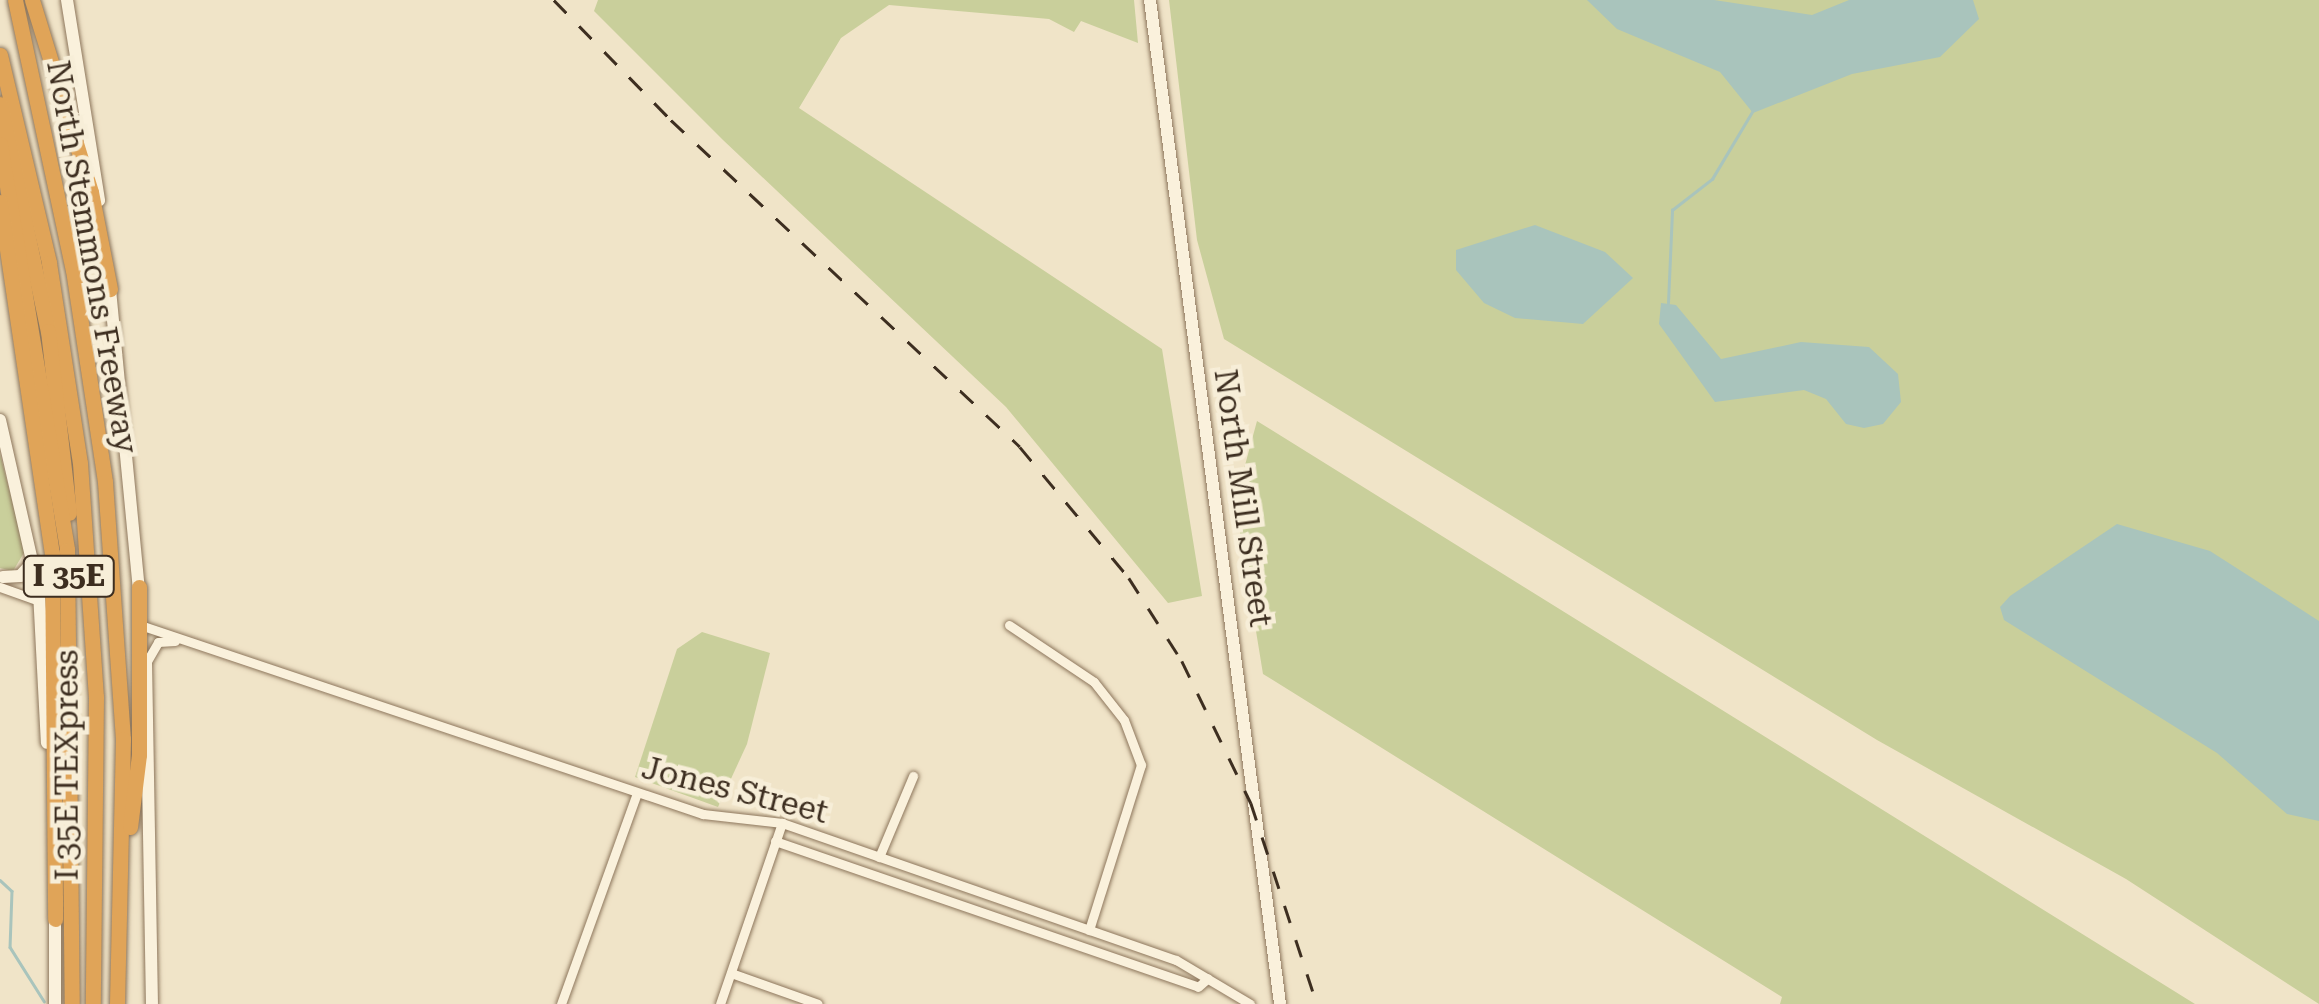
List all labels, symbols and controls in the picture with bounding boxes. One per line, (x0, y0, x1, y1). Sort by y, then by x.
street label: North Stemmons Freeway (39, 58, 145, 456)
street label: North Mill Street (1206, 367, 1280, 629)
road number: I 35E (22, 551, 116, 601)
street label: I 35E TEXpress (48, 649, 86, 881)
street label: Jones Street (638, 748, 832, 832)

